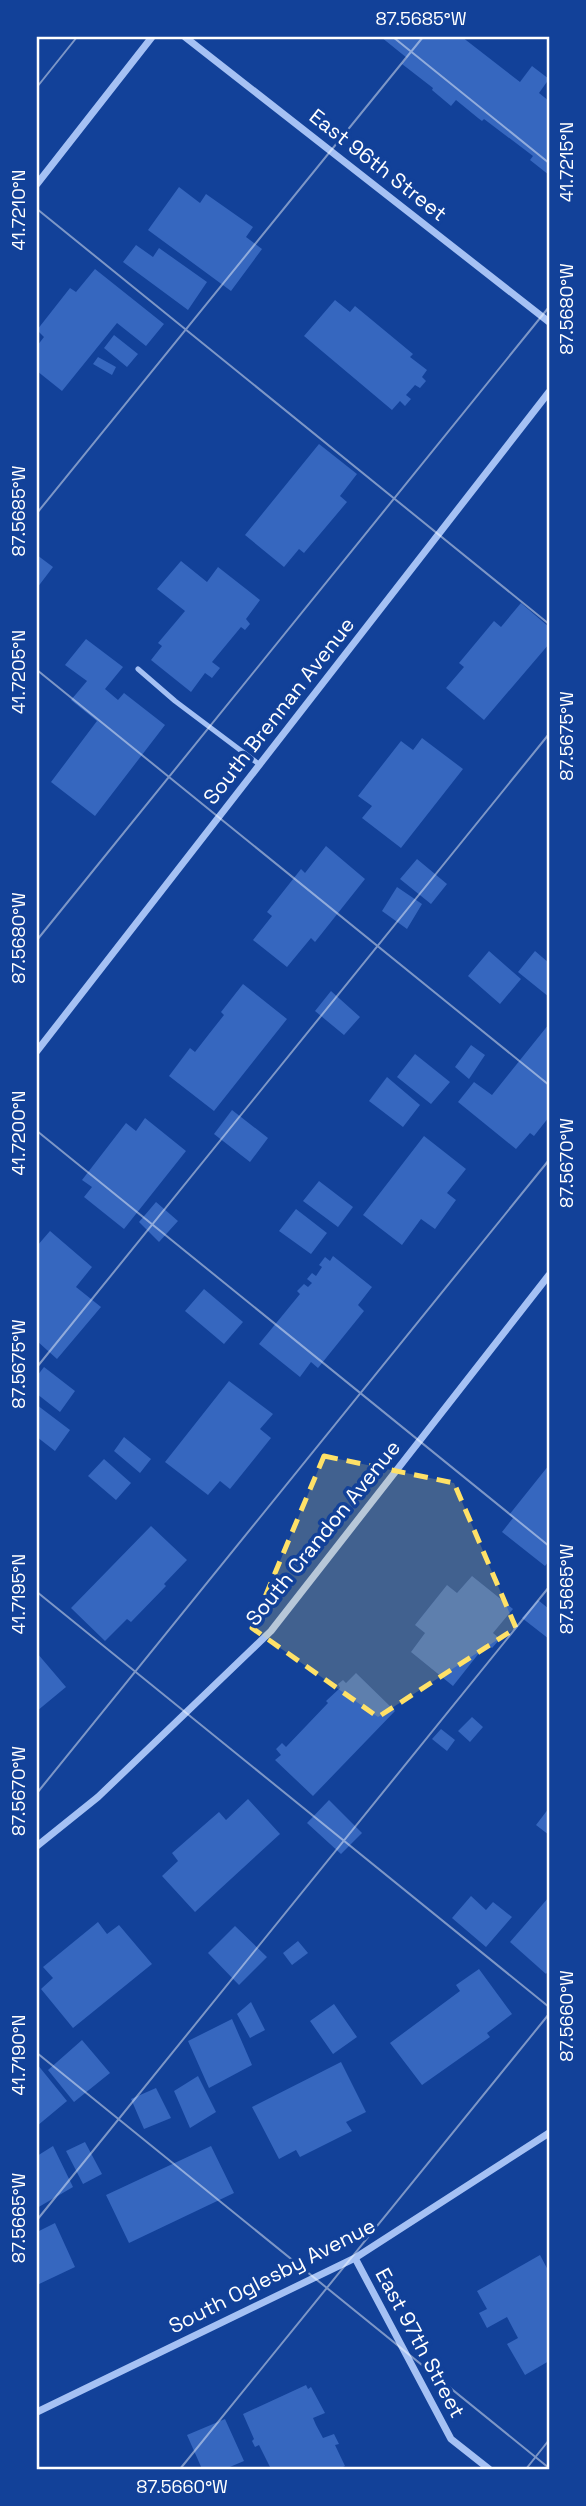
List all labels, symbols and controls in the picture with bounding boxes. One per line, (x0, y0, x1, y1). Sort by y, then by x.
text: 87.5685°W (376, 7, 467, 30)
street label: East 96th Street (304, 102, 453, 227)
text: 41.7215°N (555, 122, 578, 202)
text: 41.7210°N (7, 170, 30, 250)
text: 87.5680°W (555, 263, 578, 355)
text: 87.5685°W (7, 465, 30, 556)
street label: South Brennan Avenue (197, 612, 360, 810)
text: 41.7205°N (7, 630, 30, 714)
text: 87.5675°W (555, 691, 578, 781)
text: 87.5680°W (7, 892, 30, 984)
text: 41.7200°N (7, 1091, 30, 1175)
text: 87.5670°W (555, 1118, 578, 1208)
text: 87.5675°W (7, 1319, 30, 1409)
street label: South Crandon Avenue (239, 1434, 406, 1631)
text: 87.5665°W (555, 1543, 578, 1634)
text: 41.7195°N (7, 1554, 30, 1634)
text: 87.5670°W (7, 1746, 30, 1836)
text: 87.5660°W (555, 1970, 578, 2062)
text: 41.7190°N (7, 2014, 30, 2096)
text: 87.5665°W (7, 2172, 30, 2263)
street label: South Oglesby Avenue (164, 2212, 380, 2339)
street label: East 97th Street (370, 2263, 471, 2422)
text: 87.5660°W (136, 2475, 228, 2498)

